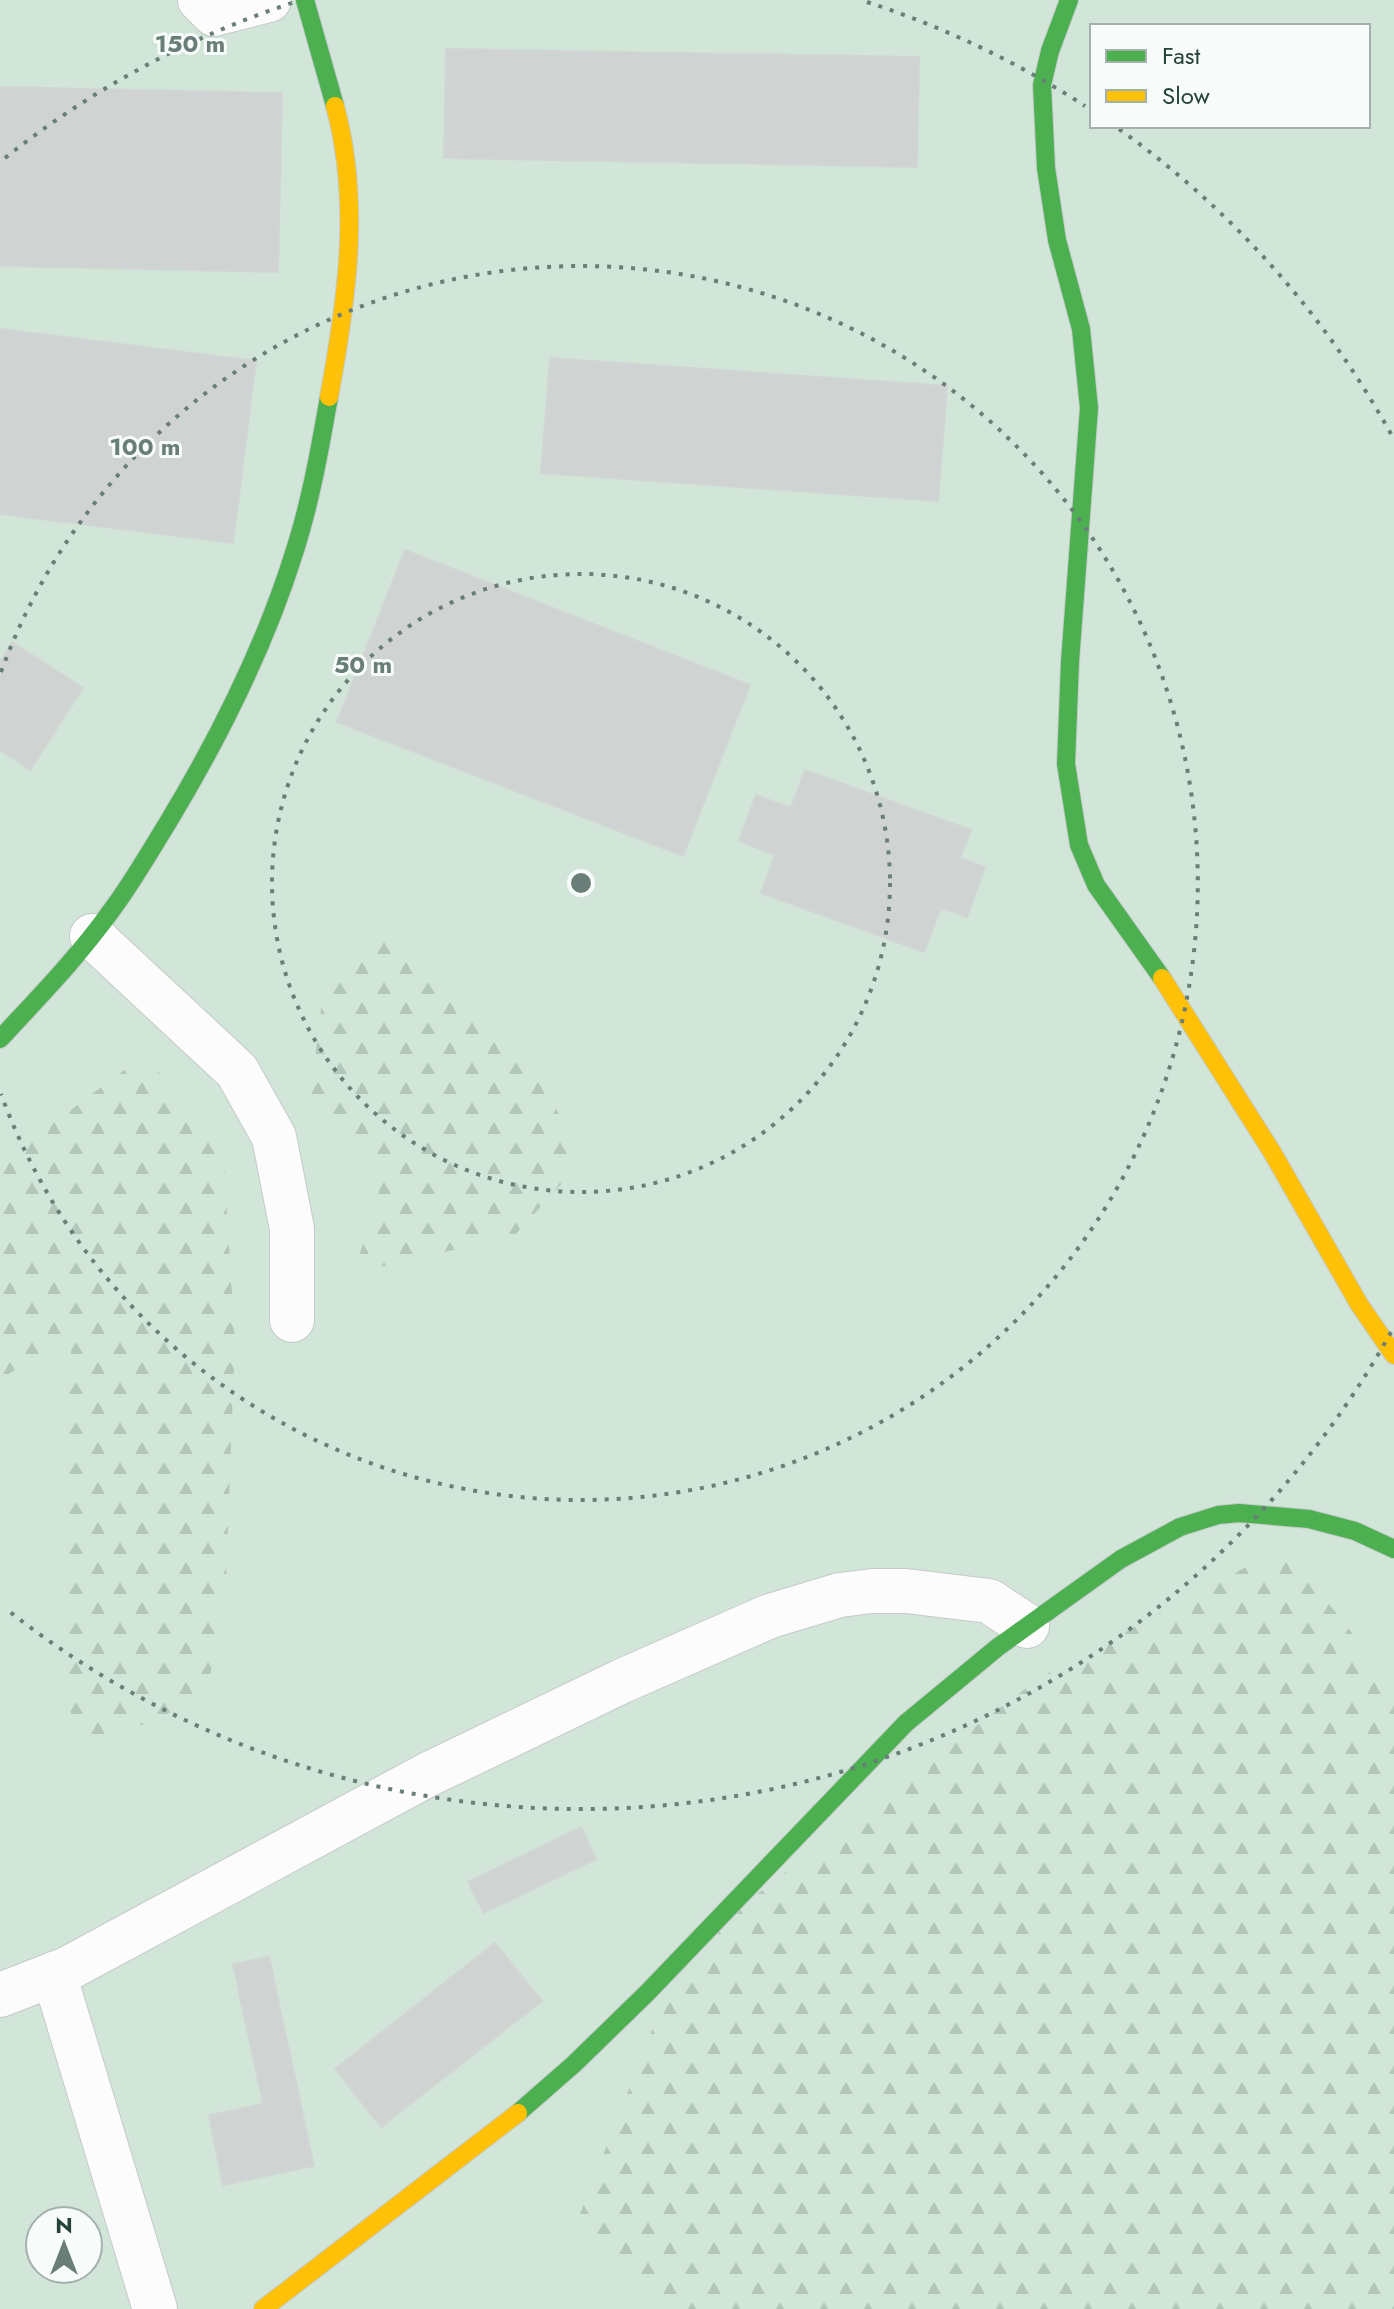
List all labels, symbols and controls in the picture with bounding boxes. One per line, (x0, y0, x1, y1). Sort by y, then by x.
legend (1090, 24, 1370, 128)
text: 150 m (155, 26, 225, 61)
text: Fast (1162, 38, 1200, 73)
text: Slow (1162, 78, 1210, 113)
text: 100 m (110, 429, 180, 464)
text: 50 m (334, 647, 392, 682)
centre of rings (567, 869, 595, 897)
north arrow (24, 2205, 104, 2285)
text: N (55, 2209, 73, 2241)

